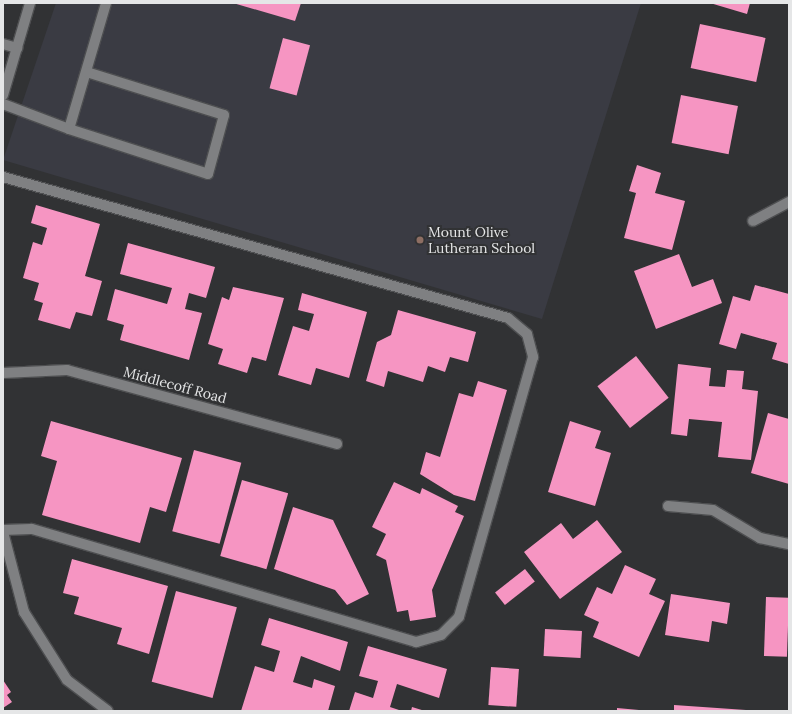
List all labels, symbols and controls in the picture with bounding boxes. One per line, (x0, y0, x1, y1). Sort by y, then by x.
place label: Mount Olive Lutheran School (428, 224, 535, 256)
marker: Mount Olive Lutheran School (415, 235, 425, 245)
street label: Middlecoff Road (122, 363, 228, 407)

